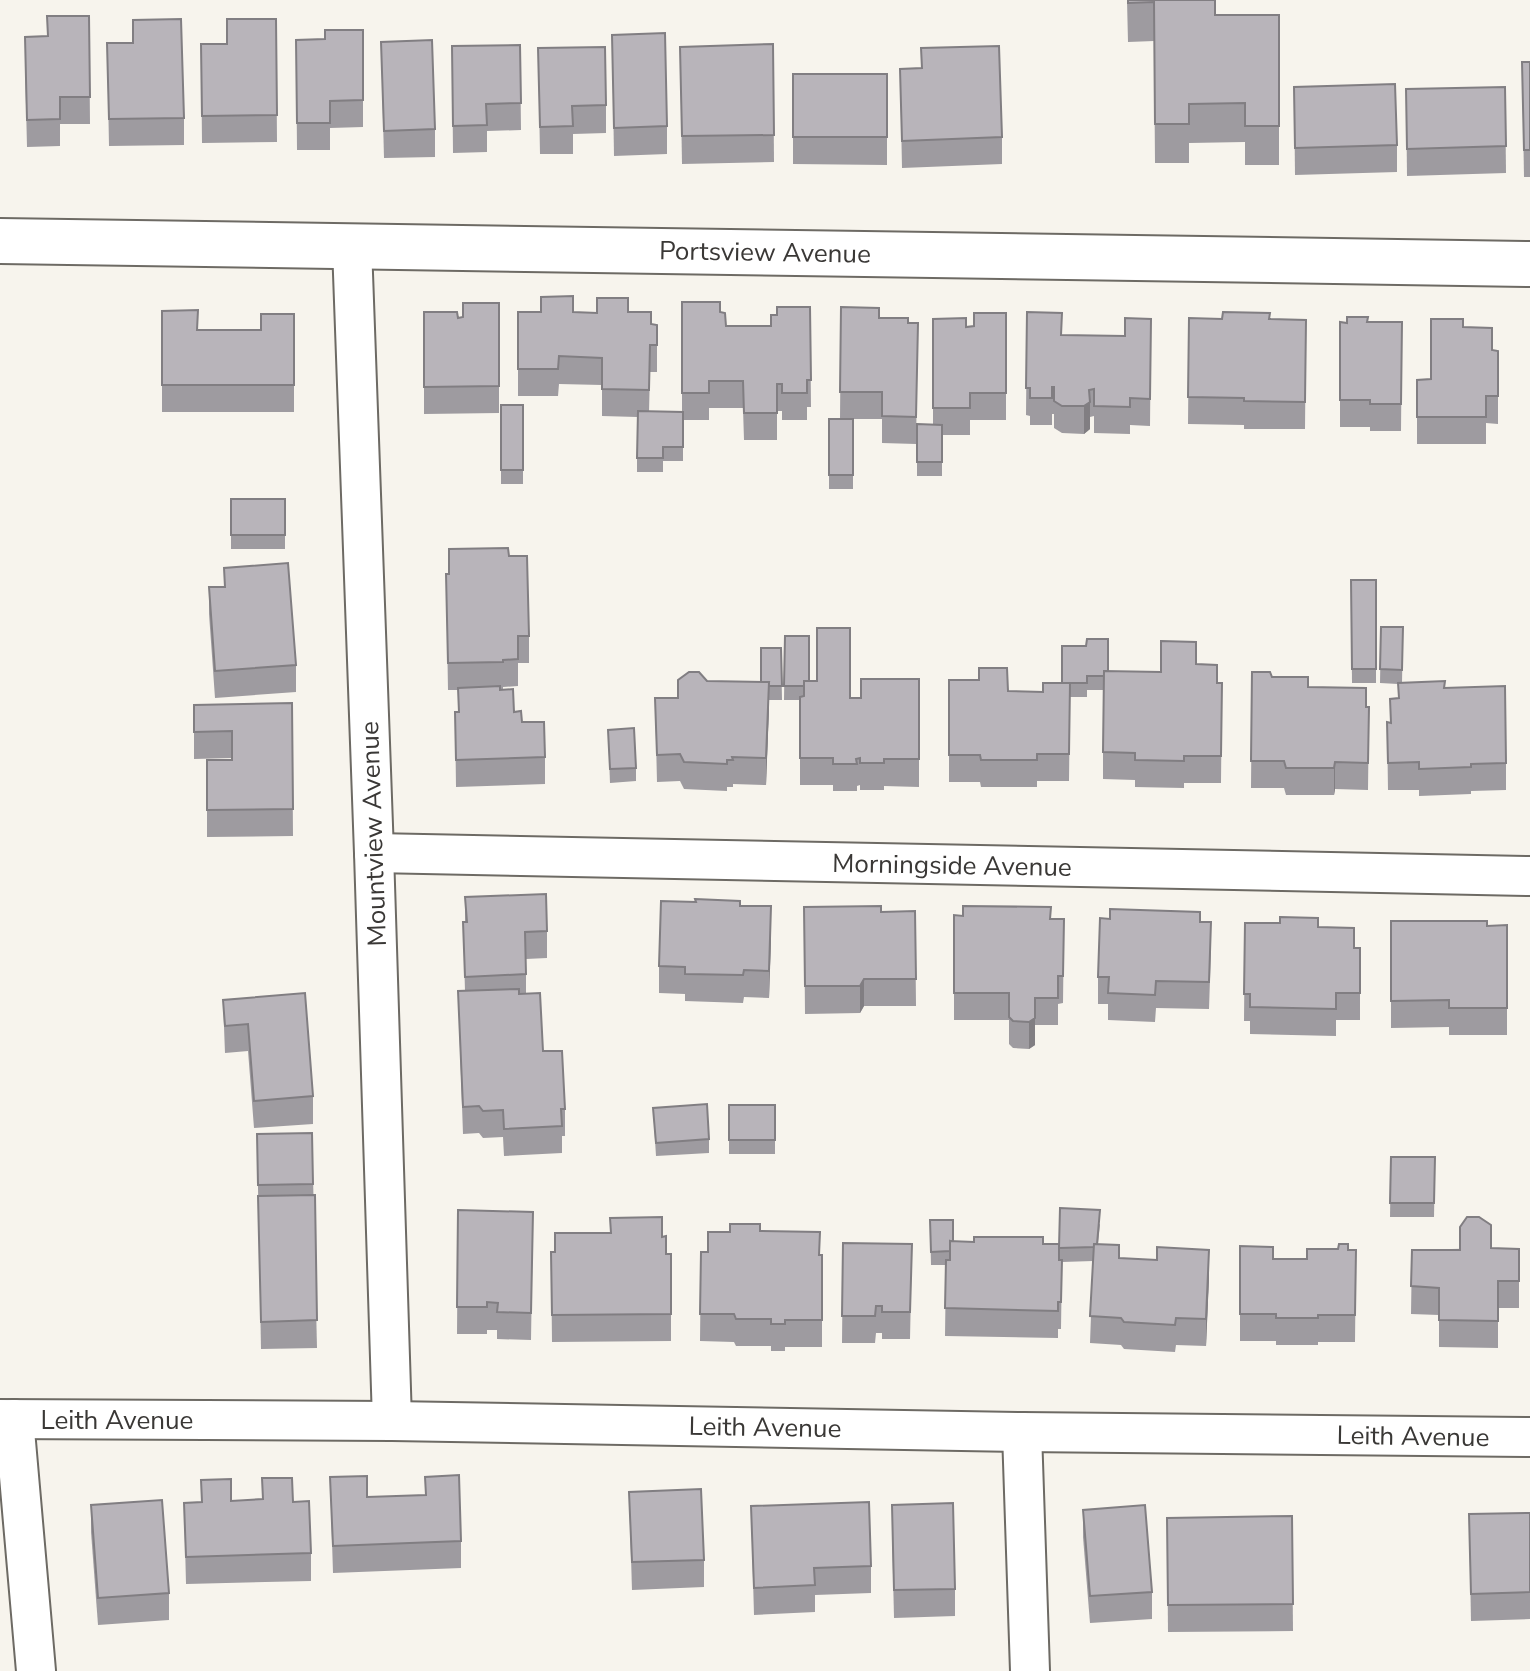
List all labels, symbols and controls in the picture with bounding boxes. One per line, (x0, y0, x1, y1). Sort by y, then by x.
street label: Portsview Avenue (659, 233, 871, 272)
street label: Mountview Avenue (352, 721, 395, 947)
street label: Morningside Avenue (832, 846, 1072, 885)
street label: Leith Avenue (41, 1403, 193, 1438)
street label: Leith Avenue (688, 1409, 842, 1446)
street label: Leith Avenue (1336, 1418, 1490, 1455)

